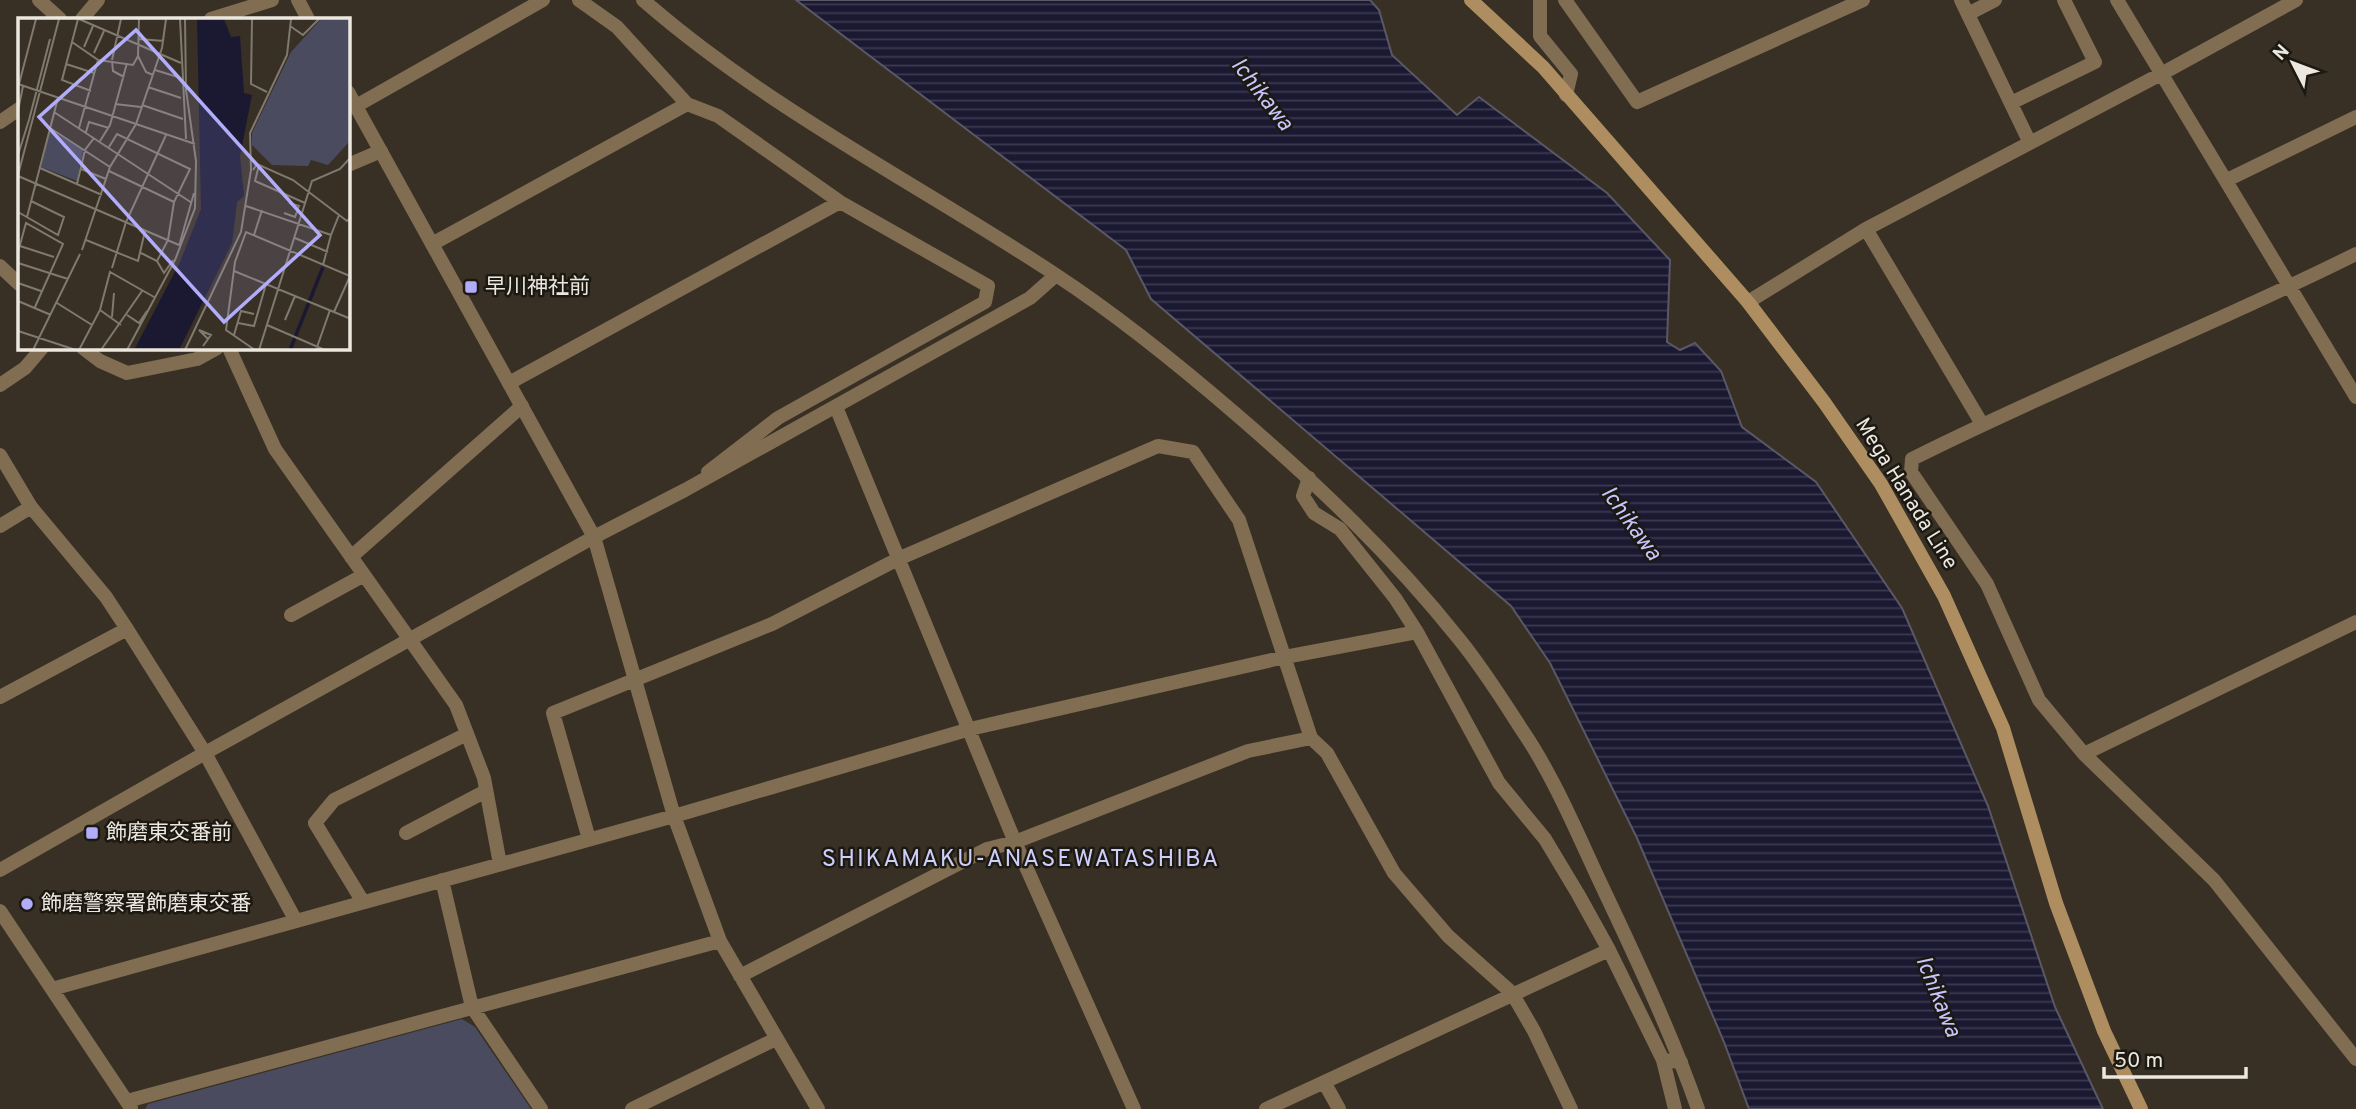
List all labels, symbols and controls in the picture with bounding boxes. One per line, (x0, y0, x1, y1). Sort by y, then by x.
inset map (18, 18, 350, 350)
north arrow (2258, 28, 2328, 98)
text: N (2268, 40, 2295, 66)
water label: Ichikawa (1223, 52, 1299, 138)
place label: 早川神社前 (485, 274, 590, 301)
marker: 早川神社前 (463, 279, 479, 295)
street label: Mega Hanada Line (1849, 413, 1963, 575)
water label: Ichikawa (1593, 481, 1667, 567)
place label: 飾磨東交番前 (106, 820, 232, 847)
marker: 飾磨東交番前 (84, 825, 100, 841)
district label: SHIKAMAKU-ANASEWATASHIBA (822, 845, 1220, 875)
place label: 飾磨警察署飾磨東交番 (41, 891, 251, 918)
marker: 飾磨警察署飾磨東交番 (19, 896, 35, 912)
water label: Ichikawa (1908, 952, 1966, 1042)
scale bar (2104, 1036, 2246, 1080)
text: 50 m (2114, 1048, 2163, 1075)

